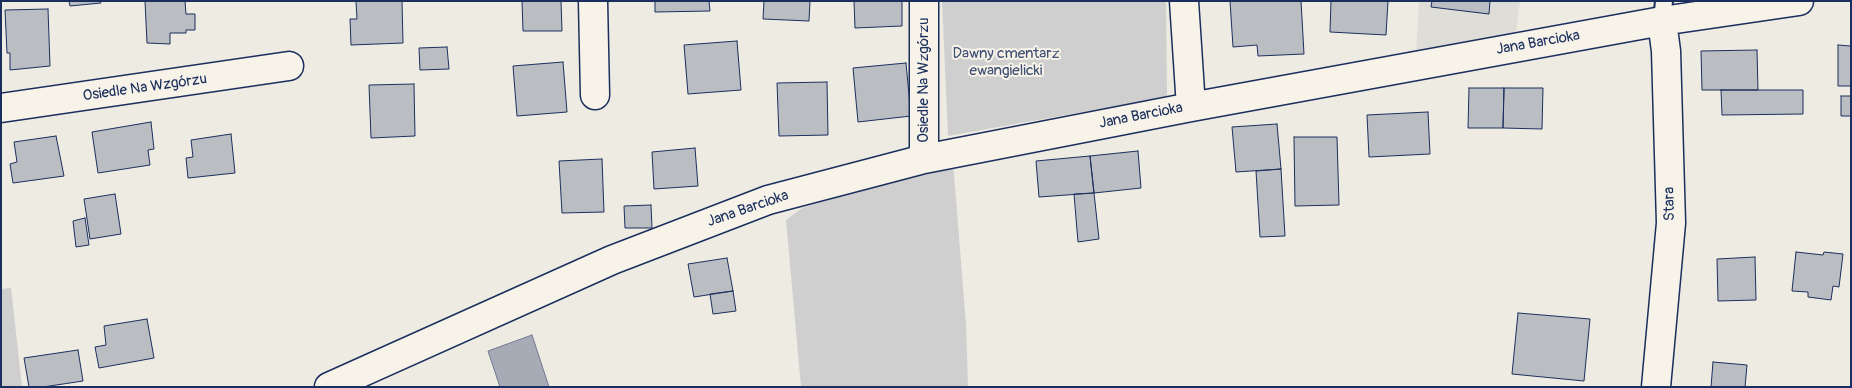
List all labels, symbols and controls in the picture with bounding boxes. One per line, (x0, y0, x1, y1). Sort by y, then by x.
street label: Osiedle Na Wzgórzu (915, 17, 933, 143)
street label: Jana Barcioka (1495, 27, 1581, 59)
park label: Dawny cmentarz ewangielicki (953, 45, 1059, 80)
street label: Osiedle Na Wzgórzu (82, 70, 208, 106)
street label: Jana Barcioka (1098, 99, 1184, 133)
street label: Jana Barcioka (705, 187, 791, 231)
street label: Stara (1661, 187, 1679, 221)

